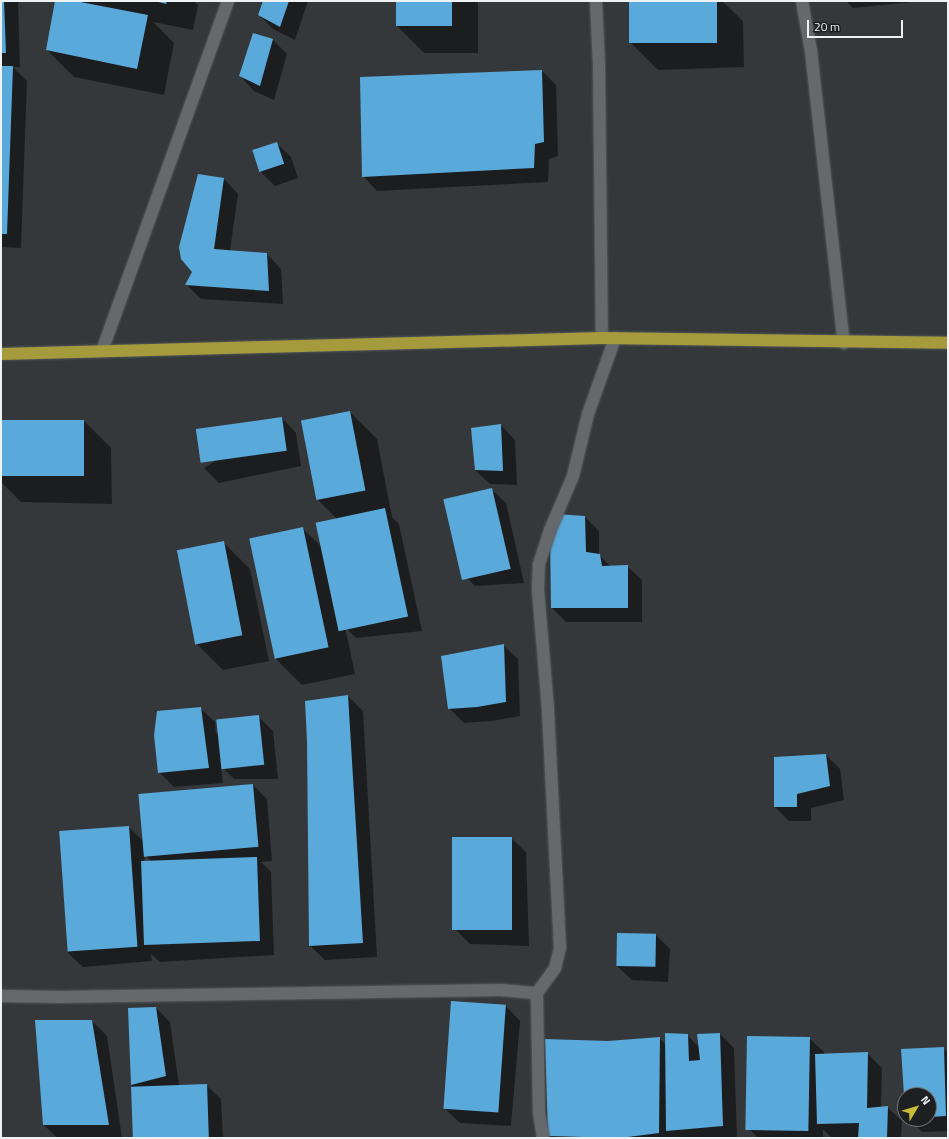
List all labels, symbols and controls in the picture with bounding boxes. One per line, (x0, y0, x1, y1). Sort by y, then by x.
scale bar (809, 12, 905, 38)
text: 20 m (814, 17, 840, 36)
north arrow (897, 1087, 937, 1127)
text: N (917, 1092, 934, 1108)

